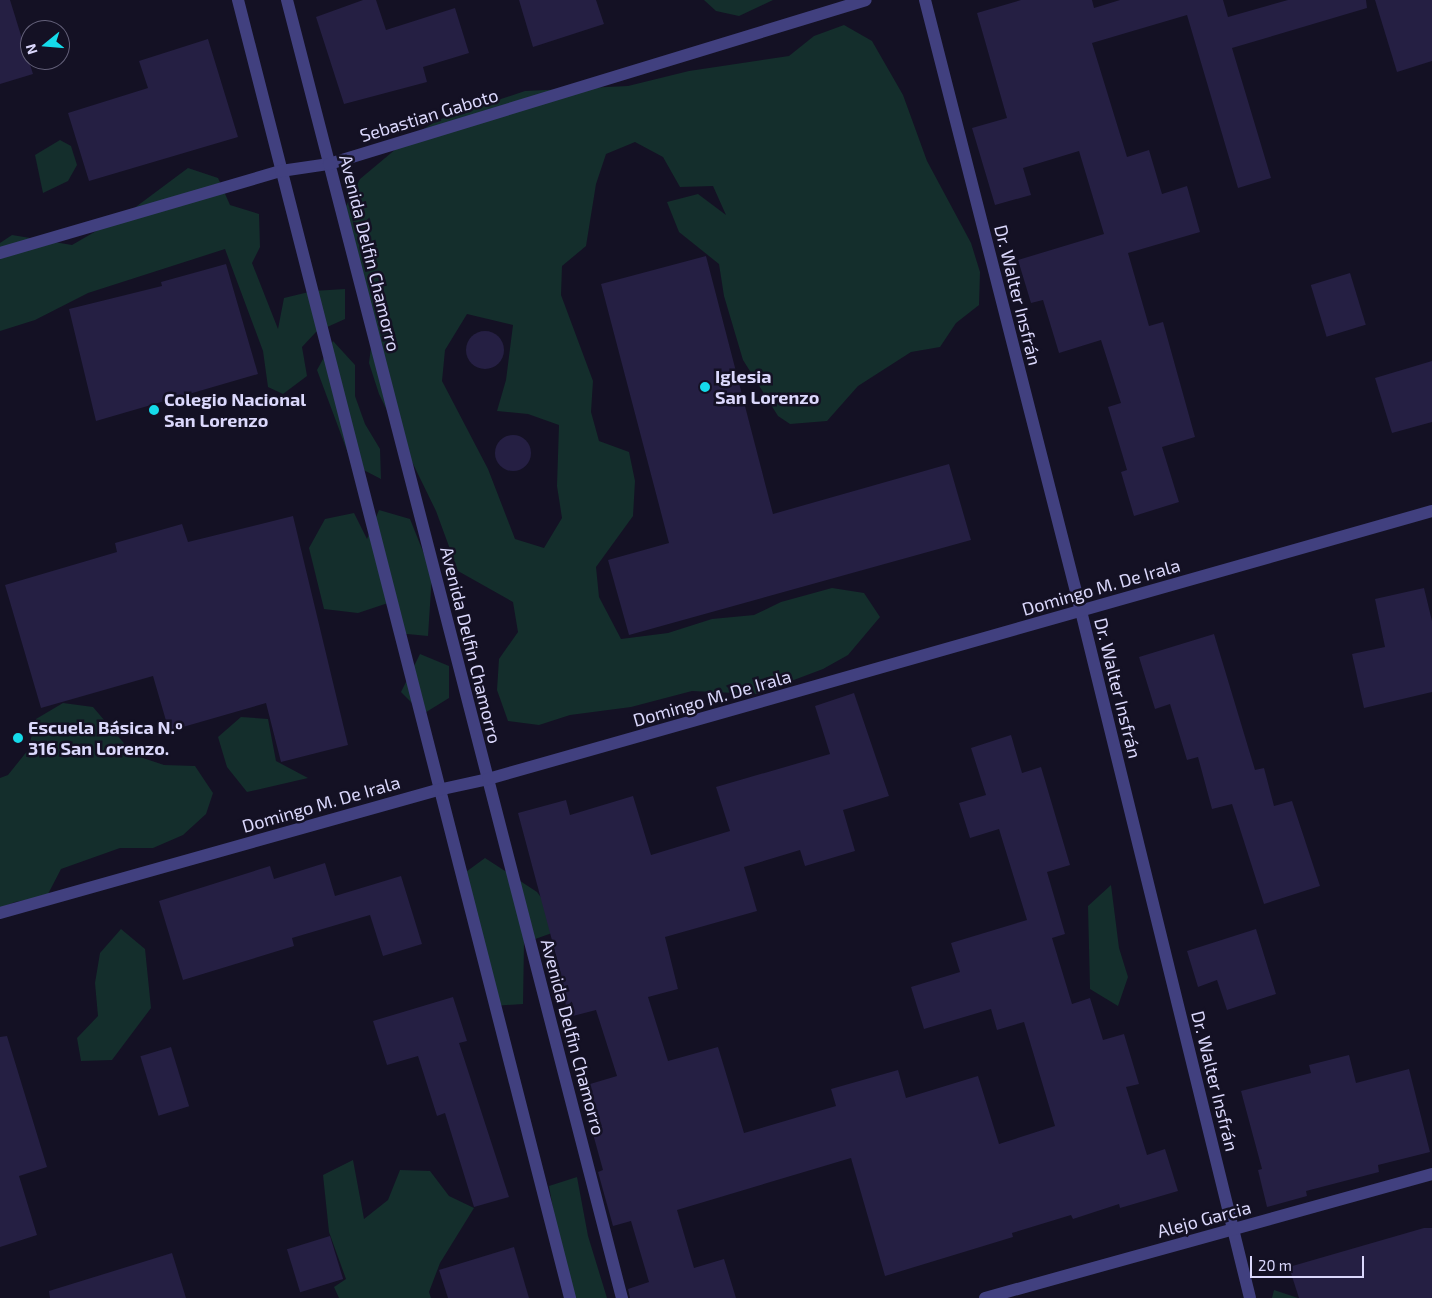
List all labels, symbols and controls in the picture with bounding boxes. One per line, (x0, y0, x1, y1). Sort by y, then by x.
north arrow (20, 20, 70, 70)
text: N (22, 42, 41, 57)
street label: Sebastian Gaboto (357, 84, 501, 146)
street label: Avenida Delfin Chamorro (335, 152, 405, 354)
street label: Dr. Walter Insfrán (990, 222, 1046, 368)
place label: Iglesia San Lorenzo (715, 366, 819, 408)
marker: Iglesia San Lorenzo (699, 381, 711, 393)
place label: Colegio Nacional San Lorenzo (164, 389, 306, 432)
marker: Colegio Nacional San Lorenzo (148, 404, 160, 416)
street label: Avenida Delfin Chamorro (436, 544, 506, 746)
street label: Domingo M. De Irala (1019, 554, 1183, 620)
street label: Dr. Walter Insfrán (1090, 615, 1146, 761)
street label: Domingo M. De Irala (630, 665, 794, 731)
place label: Escuela Básica N.º 316 San Lorenzo. (28, 717, 183, 760)
marker: Escuela Básica N.º 316 San Lorenzo. (12, 732, 24, 744)
street label: Domingo M. De Irala (239, 771, 403, 837)
street label: Avenida Delfin Chamorro (536, 936, 610, 1138)
street label: Dr. Walter Insfrán (1187, 1008, 1243, 1154)
street label: Alejo Garcia (1155, 1196, 1253, 1242)
scale bar (1252, 1246, 1366, 1278)
text: 20 m (1258, 1256, 1292, 1274)

